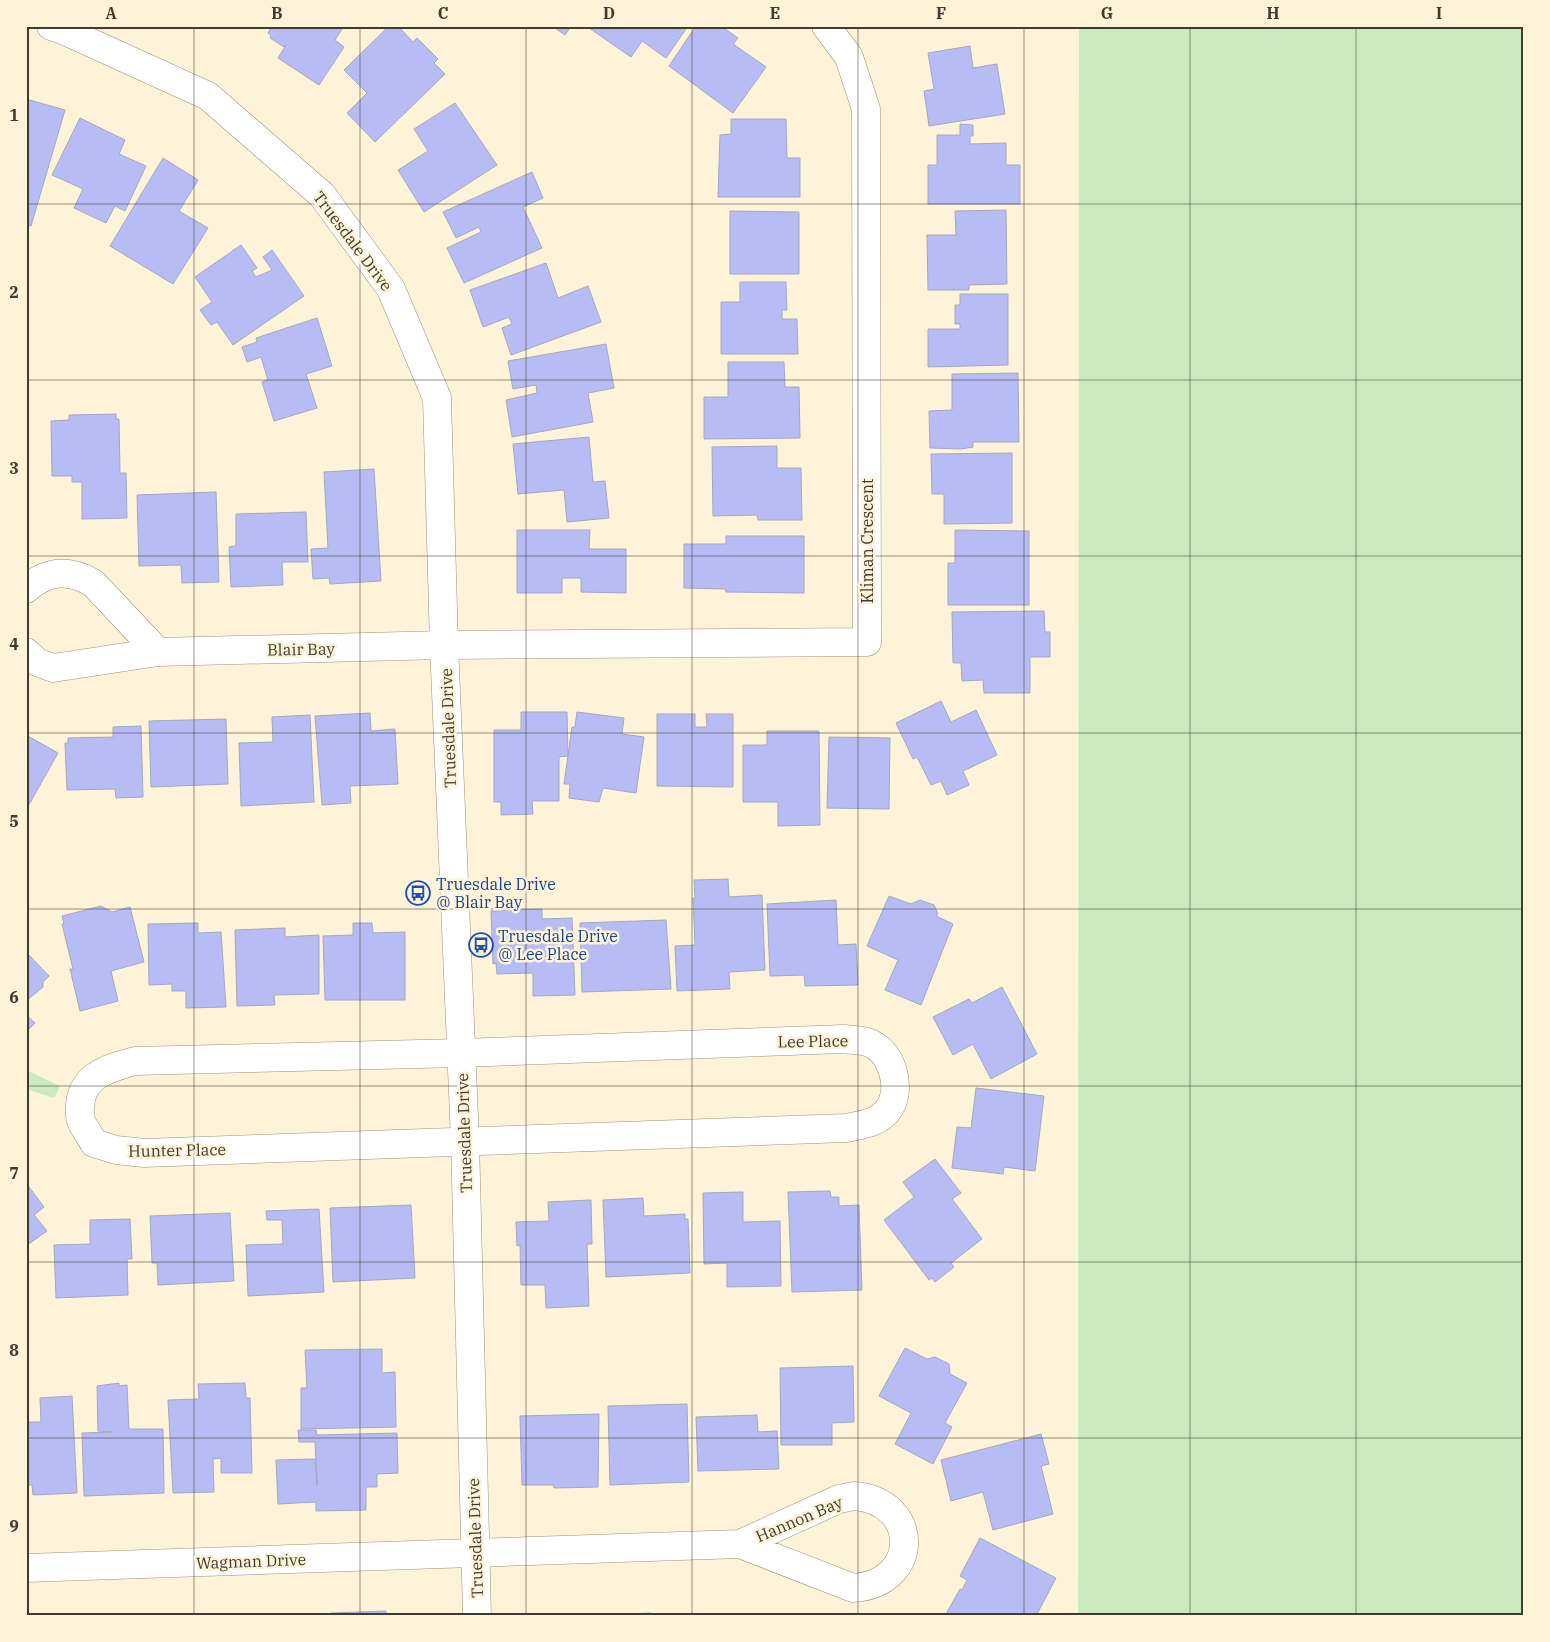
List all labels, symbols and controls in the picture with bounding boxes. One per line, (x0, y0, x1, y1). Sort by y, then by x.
text: A (105, 3, 117, 23)
text: B (271, 3, 283, 23)
text: C (438, 3, 448, 23)
text: D (603, 3, 615, 23)
text: E (770, 3, 780, 23)
text: F (936, 3, 946, 23)
text: G (1101, 3, 1113, 23)
text: H (1267, 3, 1280, 23)
text: I (1436, 3, 1442, 23)
text: 1 (9, 105, 19, 125)
street label: Truesdale Drive (309, 187, 397, 295)
text: 2 (9, 282, 19, 302)
text: 3 (9, 458, 19, 478)
street label: Kliman Crescent (857, 478, 877, 604)
text: 4 (9, 634, 19, 654)
street label: Blair Bay (267, 638, 336, 660)
street label: Truesdale Drive (436, 668, 460, 788)
text: 5 (9, 811, 19, 831)
place label: Truesdale Drive @ Blair Bay (436, 874, 556, 912)
bus stop icon: Truesdale Drive @ Blair Bay (405, 880, 431, 906)
place label: Truesdale Drive @ Lee Place (498, 926, 618, 964)
bus stop icon: Truesdale Drive @ Lee Place (468, 932, 494, 958)
text: 6 (9, 987, 19, 1007)
street label: Lee Place (778, 1030, 848, 1052)
street label: Truesdale Drive (452, 1073, 476, 1193)
street label: Hunter Place (128, 1139, 226, 1161)
text: 7 (9, 1163, 19, 1183)
text: 8 (9, 1340, 19, 1360)
street label: Truesdale Drive (463, 1478, 487, 1598)
street label: Hannon Bay (752, 1492, 846, 1546)
text: 9 (9, 1516, 19, 1536)
street label: Wagman Drive (196, 1549, 306, 1573)

